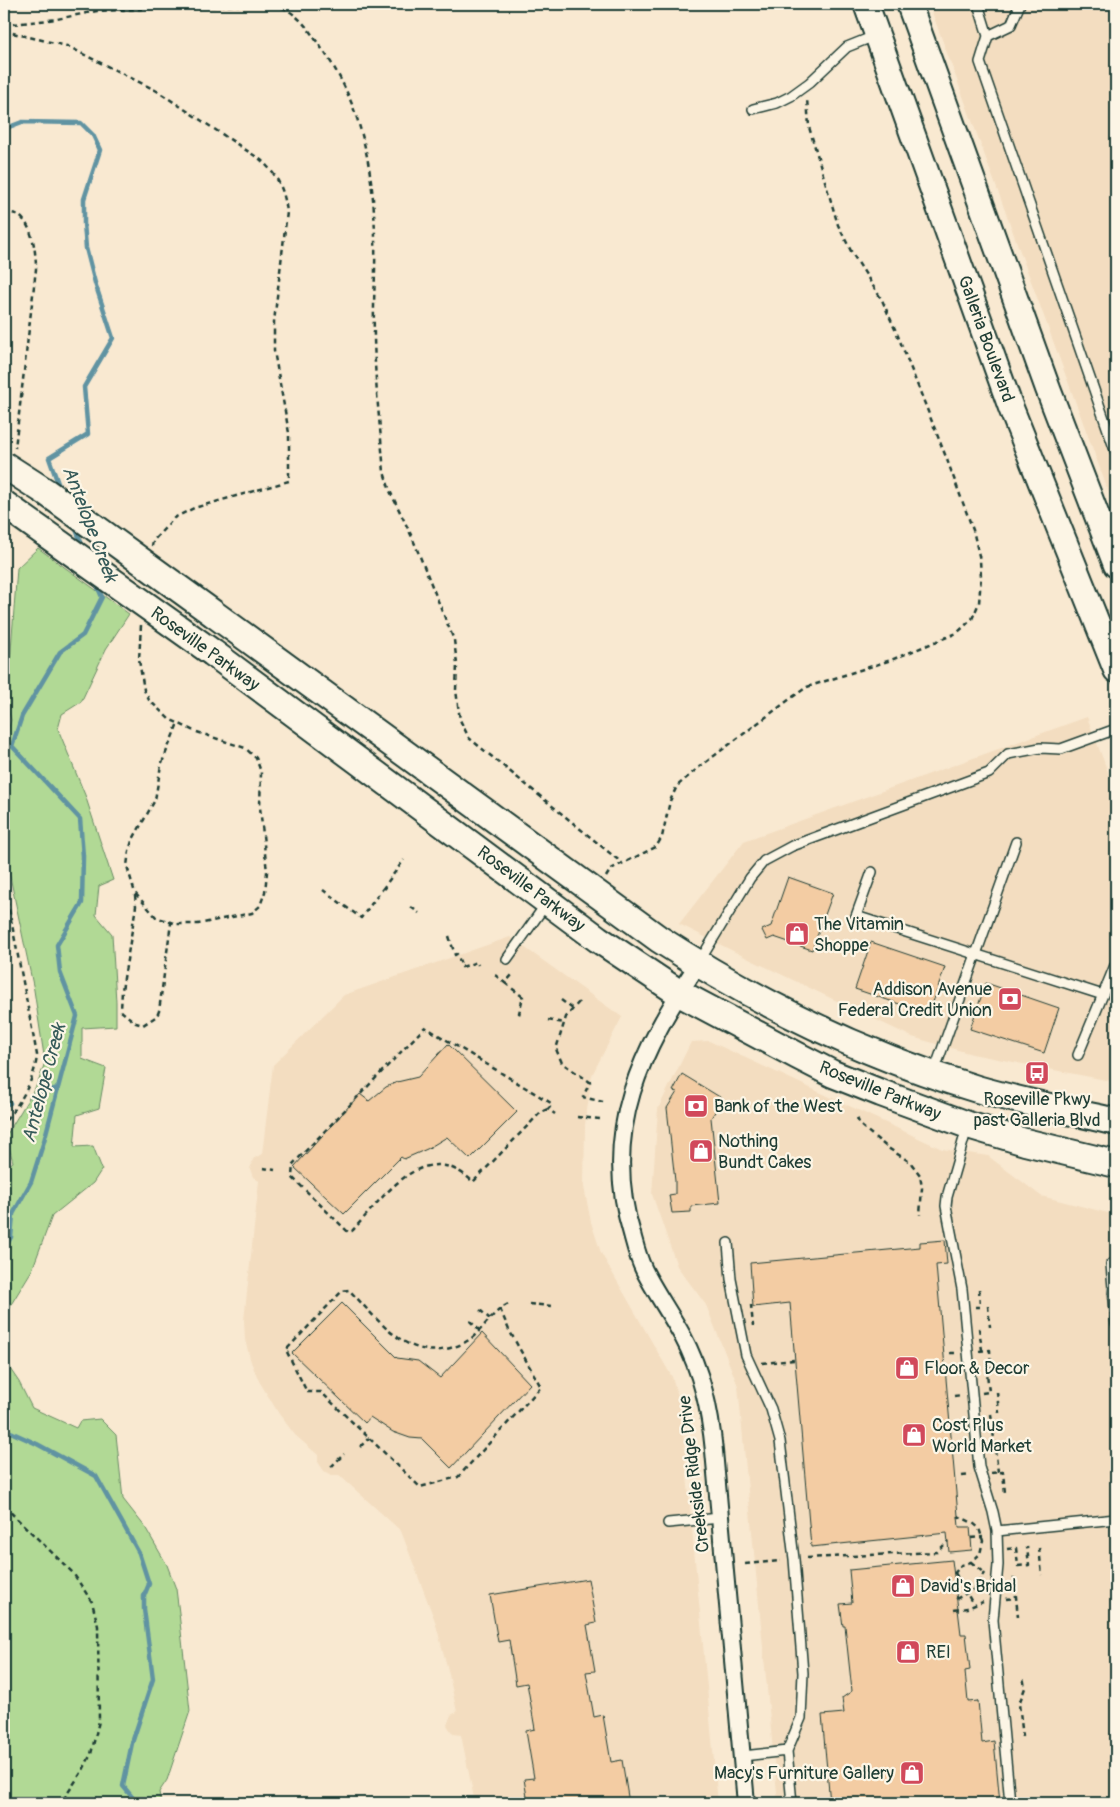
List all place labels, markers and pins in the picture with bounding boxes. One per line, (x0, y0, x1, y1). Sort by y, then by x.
place label: The Vitamin Shoppe (814, 913, 904, 957)
shop icon: The Vitamin Shoppe (784, 921, 810, 947)
place label: Addison Avenue Federal Credit Union (838, 978, 992, 1022)
bank icon: Addison Avenue Federal Credit Union (997, 986, 1023, 1012)
bus stop icon: Roseville Pkwy past Galleria Blvd (1024, 1060, 1050, 1086)
place label: Roseville Pkwy past Galleria Blvd (973, 1088, 1101, 1132)
bank icon: Bank of the West (683, 1093, 709, 1119)
place label: Bank of the West (714, 1095, 843, 1118)
place label: Nothing Bundt Cakes (718, 1130, 811, 1174)
shop icon: Nothing Bundt Cakes (688, 1138, 714, 1164)
shop icon: Floor & Decor (894, 1355, 920, 1381)
place label: Floor & Decor (924, 1357, 1030, 1380)
place label: Cost Plus World Market (932, 1414, 1033, 1458)
shop icon: Cost Plus World Market (901, 1422, 927, 1448)
shop icon: David's Bridal (890, 1573, 916, 1599)
place label: David's Bridal (920, 1575, 1017, 1598)
shop icon: REI (895, 1639, 921, 1665)
place label: REI (926, 1641, 951, 1664)
shop icon: Macy's Furniture Gallery (899, 1760, 925, 1786)
place label: Macy's Furniture Gallery (714, 1762, 894, 1785)

